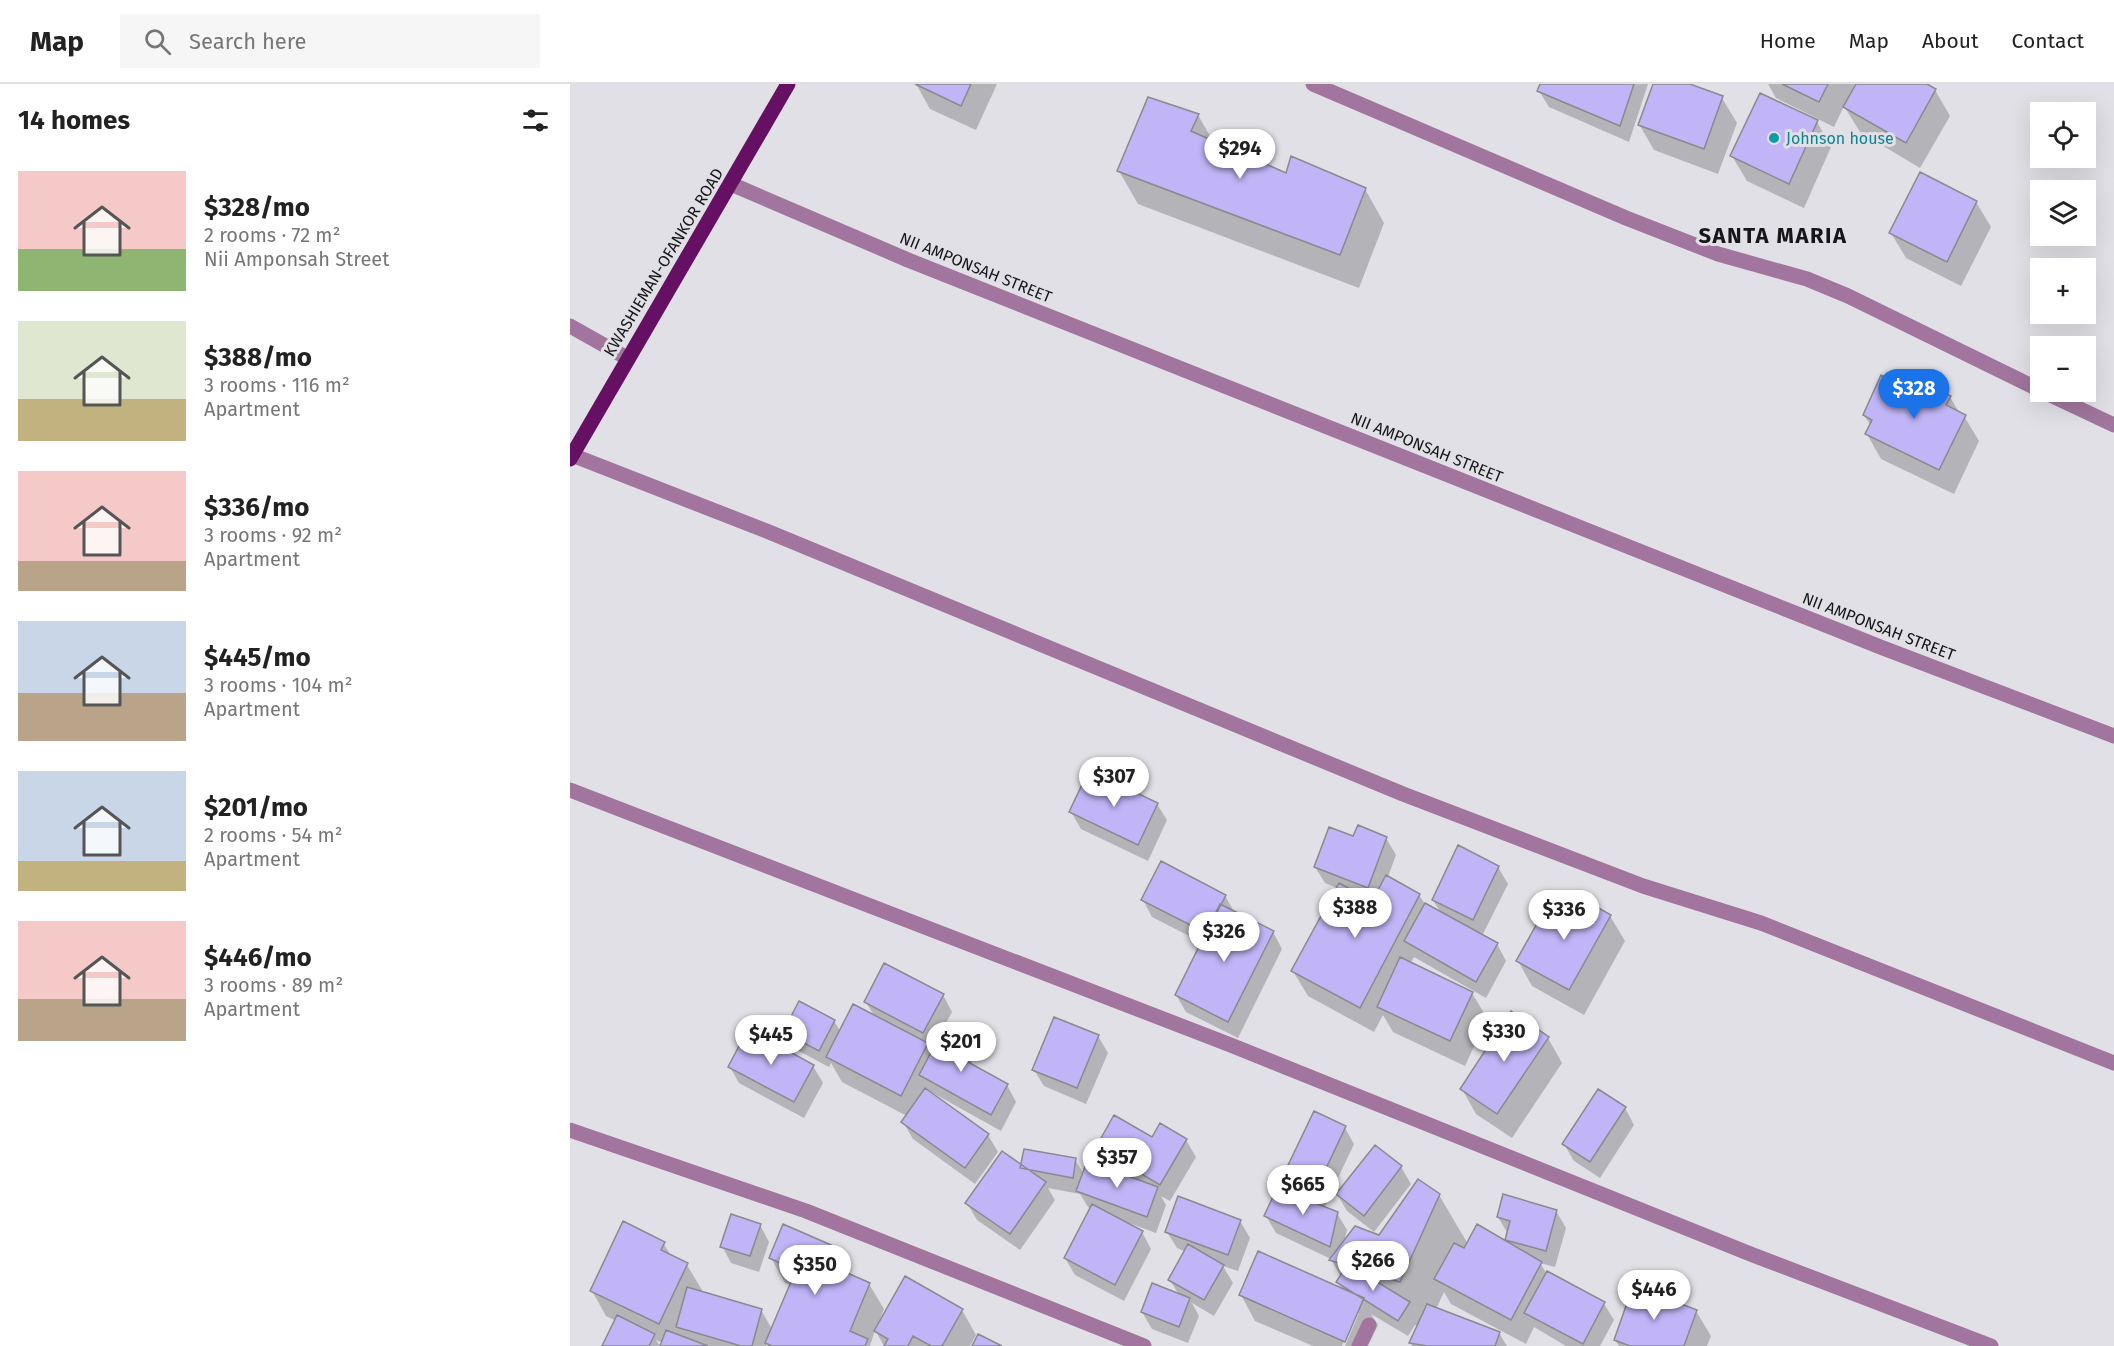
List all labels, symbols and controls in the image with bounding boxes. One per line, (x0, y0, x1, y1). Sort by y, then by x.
search box (120, 14, 540, 68)
text: Map (30, 25, 84, 58)
icon: search (141, 25, 174, 58)
text: Search here (189, 28, 307, 55)
text: Home (1760, 28, 1816, 54)
text: Map (1849, 28, 1889, 54)
text: About (1922, 28, 1979, 54)
text: Contact (2012, 28, 2084, 54)
map controls (2030, 102, 2096, 402)
button: locate (2030, 102, 2096, 168)
icon: filters (519, 104, 552, 137)
text: 14 homes (18, 105, 130, 136)
pin: $294 (1204, 129, 1276, 180)
place label: Johnson house (1786, 129, 1894, 148)
marker: Johnson house (1767, 131, 1781, 145)
text: $294 (1218, 136, 1262, 160)
street label: KWASHIEMAN-OFANKOR ROAD (600, 165, 727, 360)
button: layers (2030, 180, 2096, 246)
text: $328/mo (204, 192, 310, 223)
icon: home (66, 195, 138, 267)
district label: SANTA MARIA (1699, 222, 1847, 249)
text: 2 rooms · 72 m² (204, 223, 340, 247)
street label: NII AMPONSAH STREET (897, 228, 1055, 307)
text: Nii Amponsah Street (204, 247, 389, 271)
button: + (2030, 258, 2096, 324)
button: − (2030, 336, 2096, 402)
text: $388/mo (204, 342, 312, 373)
icon: home (66, 345, 138, 417)
pin: $328 (1878, 369, 1950, 420)
text: 3 rooms · 116 m² (204, 373, 350, 397)
text: $328 (1892, 376, 1936, 400)
text: Apartment (204, 397, 300, 421)
street label: NII AMPONSAH STREET (1348, 408, 1506, 487)
text: $336/mo (204, 492, 309, 523)
icon: home (66, 495, 138, 567)
text: 3 rooms · 92 m² (204, 523, 342, 547)
text: Apartment (204, 547, 300, 571)
street label: NII AMPONSAH STREET (1800, 589, 1959, 665)
text: $445/mo (204, 642, 311, 673)
icon: home (66, 645, 138, 717)
text: 3 rooms · 104 m² (204, 673, 352, 697)
text: Apartment (204, 697, 300, 721)
pin: $307 (1078, 757, 1150, 808)
text: $307 (1093, 764, 1135, 788)
text: $201/mo (204, 792, 308, 823)
icon: home (66, 795, 138, 867)
text: 2 rooms · 54 m² (204, 823, 343, 847)
text: Apartment (204, 847, 300, 871)
pin: $388 (1319, 888, 1391, 939)
pin: $336 (1528, 890, 1600, 941)
text: $388 (1333, 895, 1377, 919)
text: $336 (1542, 897, 1586, 921)
pin: $326 (1188, 912, 1260, 963)
text: $326 (1203, 919, 1245, 943)
text: $446/mo (204, 942, 312, 973)
icon: home (66, 945, 138, 1017)
text: 3 rooms · 89 m² (204, 973, 343, 997)
text: Apartment (204, 997, 300, 1021)
pin: $330 (1468, 1012, 1540, 1063)
pin: $445 (735, 1015, 807, 1066)
text: $330 (1482, 1019, 1526, 1043)
text: $445 (749, 1022, 793, 1046)
pin: $201 (925, 1022, 997, 1073)
text: $201 (940, 1029, 982, 1053)
pin: $357 (1081, 1138, 1153, 1189)
text: $357 (1097, 1145, 1137, 1169)
pin: $665 (1267, 1165, 1339, 1216)
text: $665 (1281, 1172, 1325, 1196)
pin: $266 (1337, 1241, 1409, 1292)
pin: $350 (779, 1245, 851, 1296)
text: $266 (1351, 1248, 1395, 1272)
text: $350 (793, 1252, 837, 1276)
pin: $446 (1618, 1270, 1690, 1321)
text: $446 (1632, 1277, 1676, 1301)

